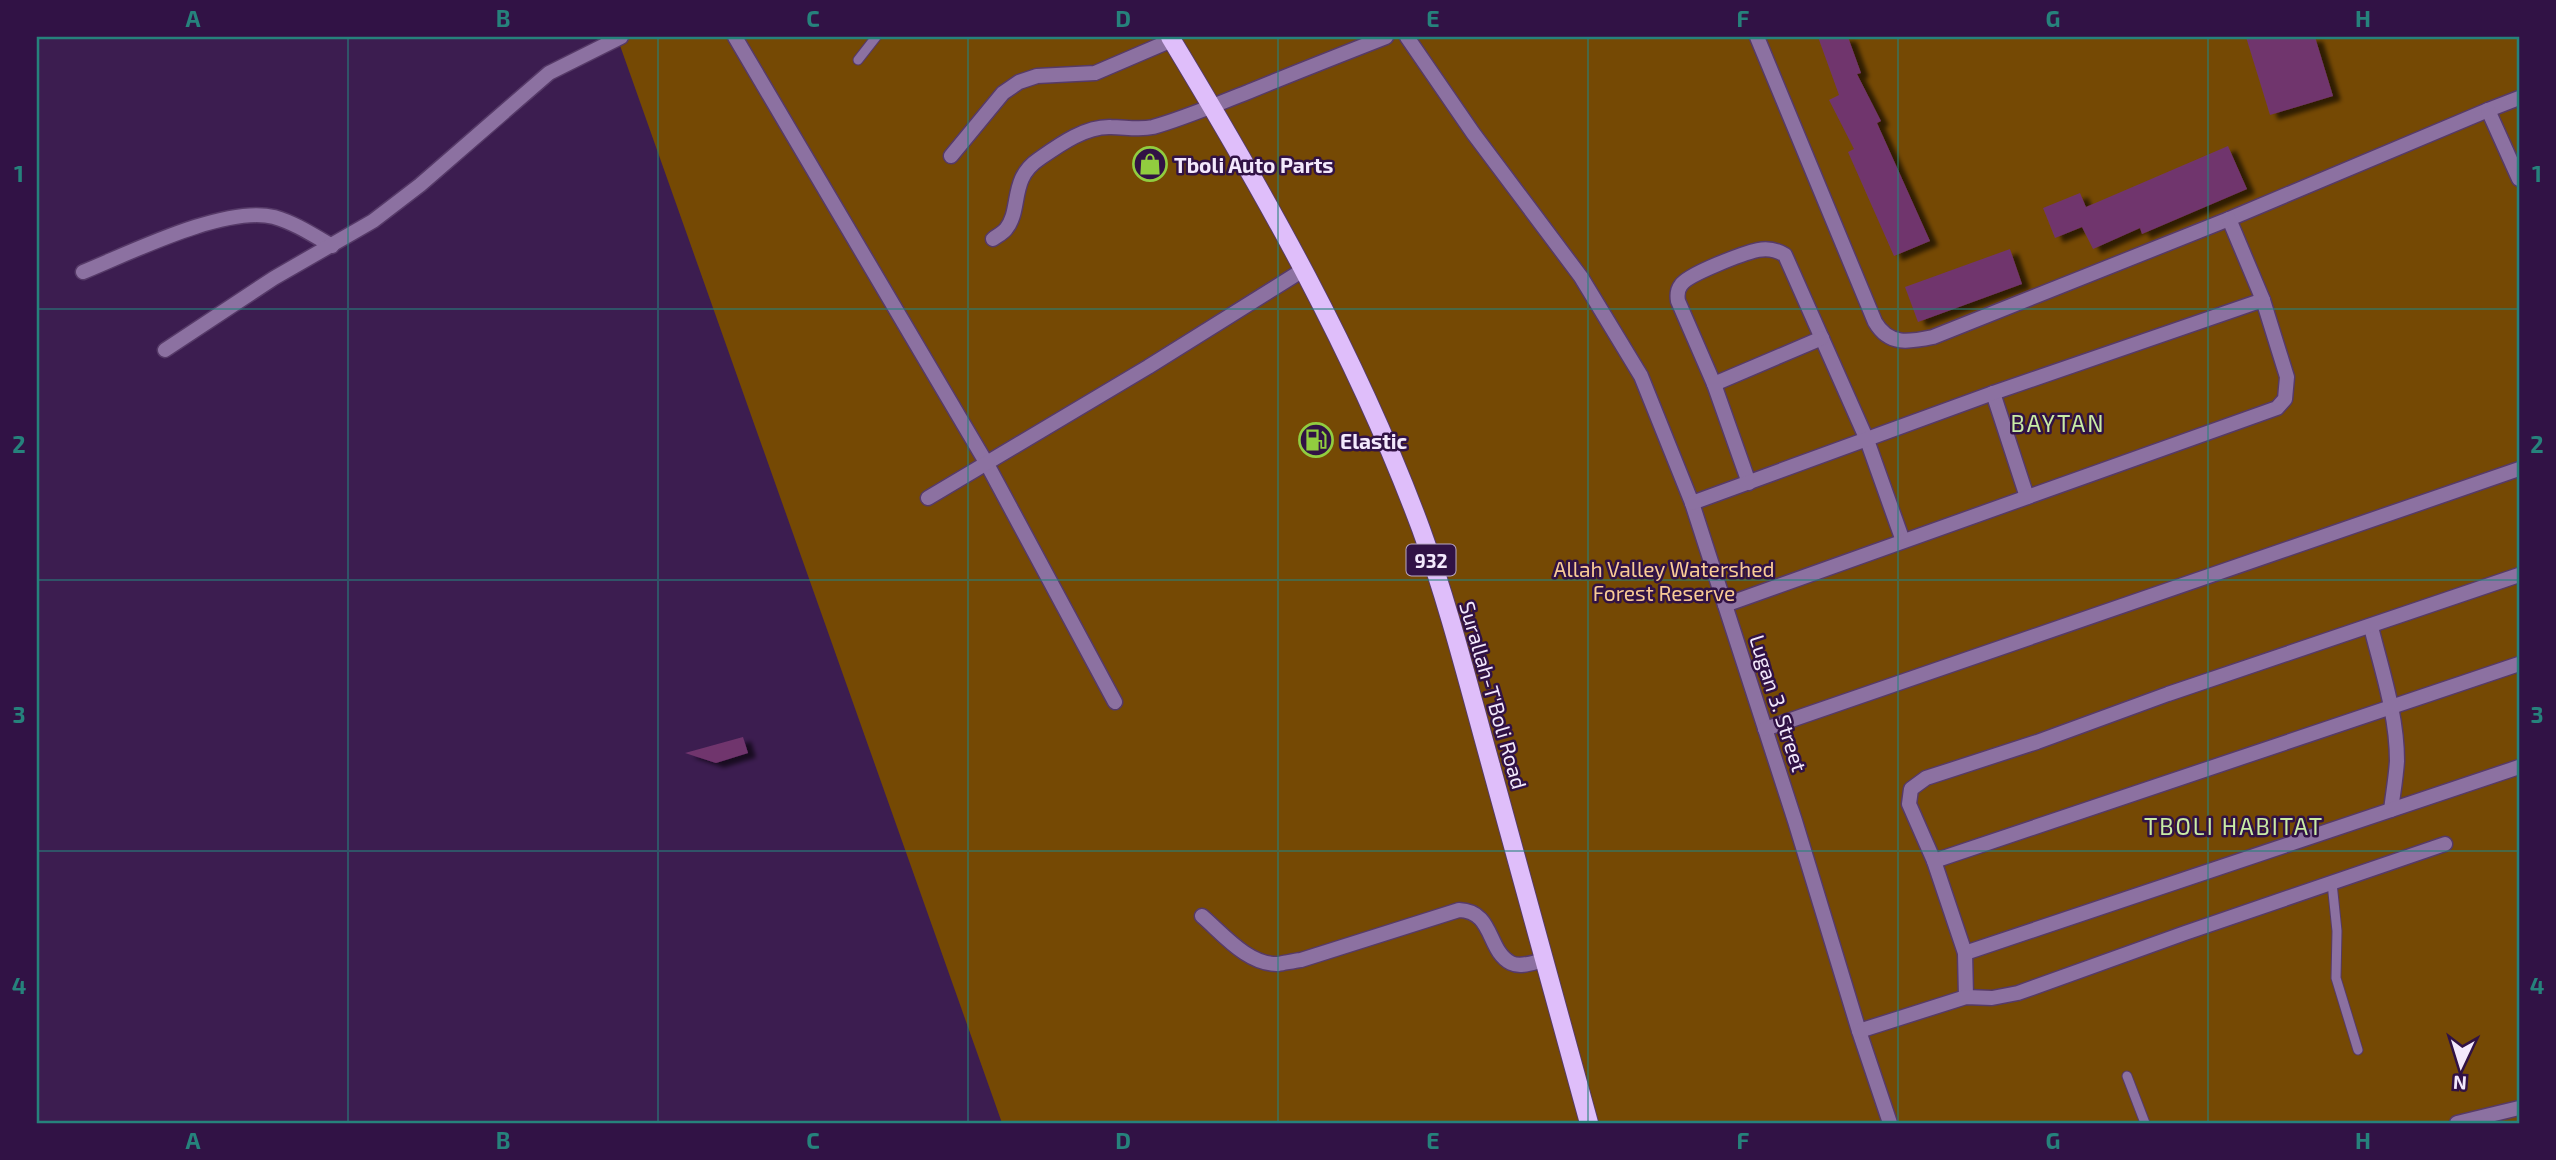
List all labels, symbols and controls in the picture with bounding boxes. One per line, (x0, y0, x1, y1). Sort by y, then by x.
text: A (185, 4, 201, 32)
text: B (496, 4, 510, 32)
text: C (806, 4, 820, 32)
text: D (1115, 4, 1131, 32)
text: E (1426, 4, 1440, 32)
text: F (1737, 4, 1750, 32)
text: G (2046, 4, 2060, 32)
text: H (2355, 4, 2371, 32)
shop icon: Tboli Auto Parts (1131, 145, 1169, 183)
place label: Tboli Auto Parts (1174, 152, 1334, 177)
text: 1 (14, 159, 24, 187)
text: 1 (2532, 159, 2542, 187)
district label: BAYTAN (2011, 409, 2105, 437)
fuel station icon: Elastic (1297, 421, 1335, 459)
place label: Elastic (1340, 428, 1408, 453)
text: 2 (12, 430, 26, 458)
text: 2 (2530, 430, 2544, 458)
road number: 932 (1406, 544, 1456, 576)
park label: Allah Valley Watershed Forest Reserve (1554, 556, 1774, 605)
street label: Surallah-T'Boli Road (1455, 598, 1533, 792)
street label: Lugan 3. Street (1745, 631, 1813, 775)
text: 3 (12, 700, 26, 728)
text: 3 (2530, 700, 2544, 728)
district label: TBOLI HABITAT (2144, 812, 2324, 840)
text: 4 (12, 971, 26, 999)
text: 4 (2530, 971, 2544, 999)
north arrow (2426, 1030, 2496, 1100)
text: N (2452, 1072, 2467, 1095)
text: A (185, 1126, 201, 1154)
text: B (496, 1126, 510, 1154)
text: C (806, 1126, 820, 1154)
text: D (1115, 1126, 1131, 1154)
text: E (1426, 1126, 1440, 1154)
text: F (1737, 1126, 1750, 1154)
text: G (2046, 1126, 2060, 1154)
text: H (2355, 1126, 2371, 1154)

